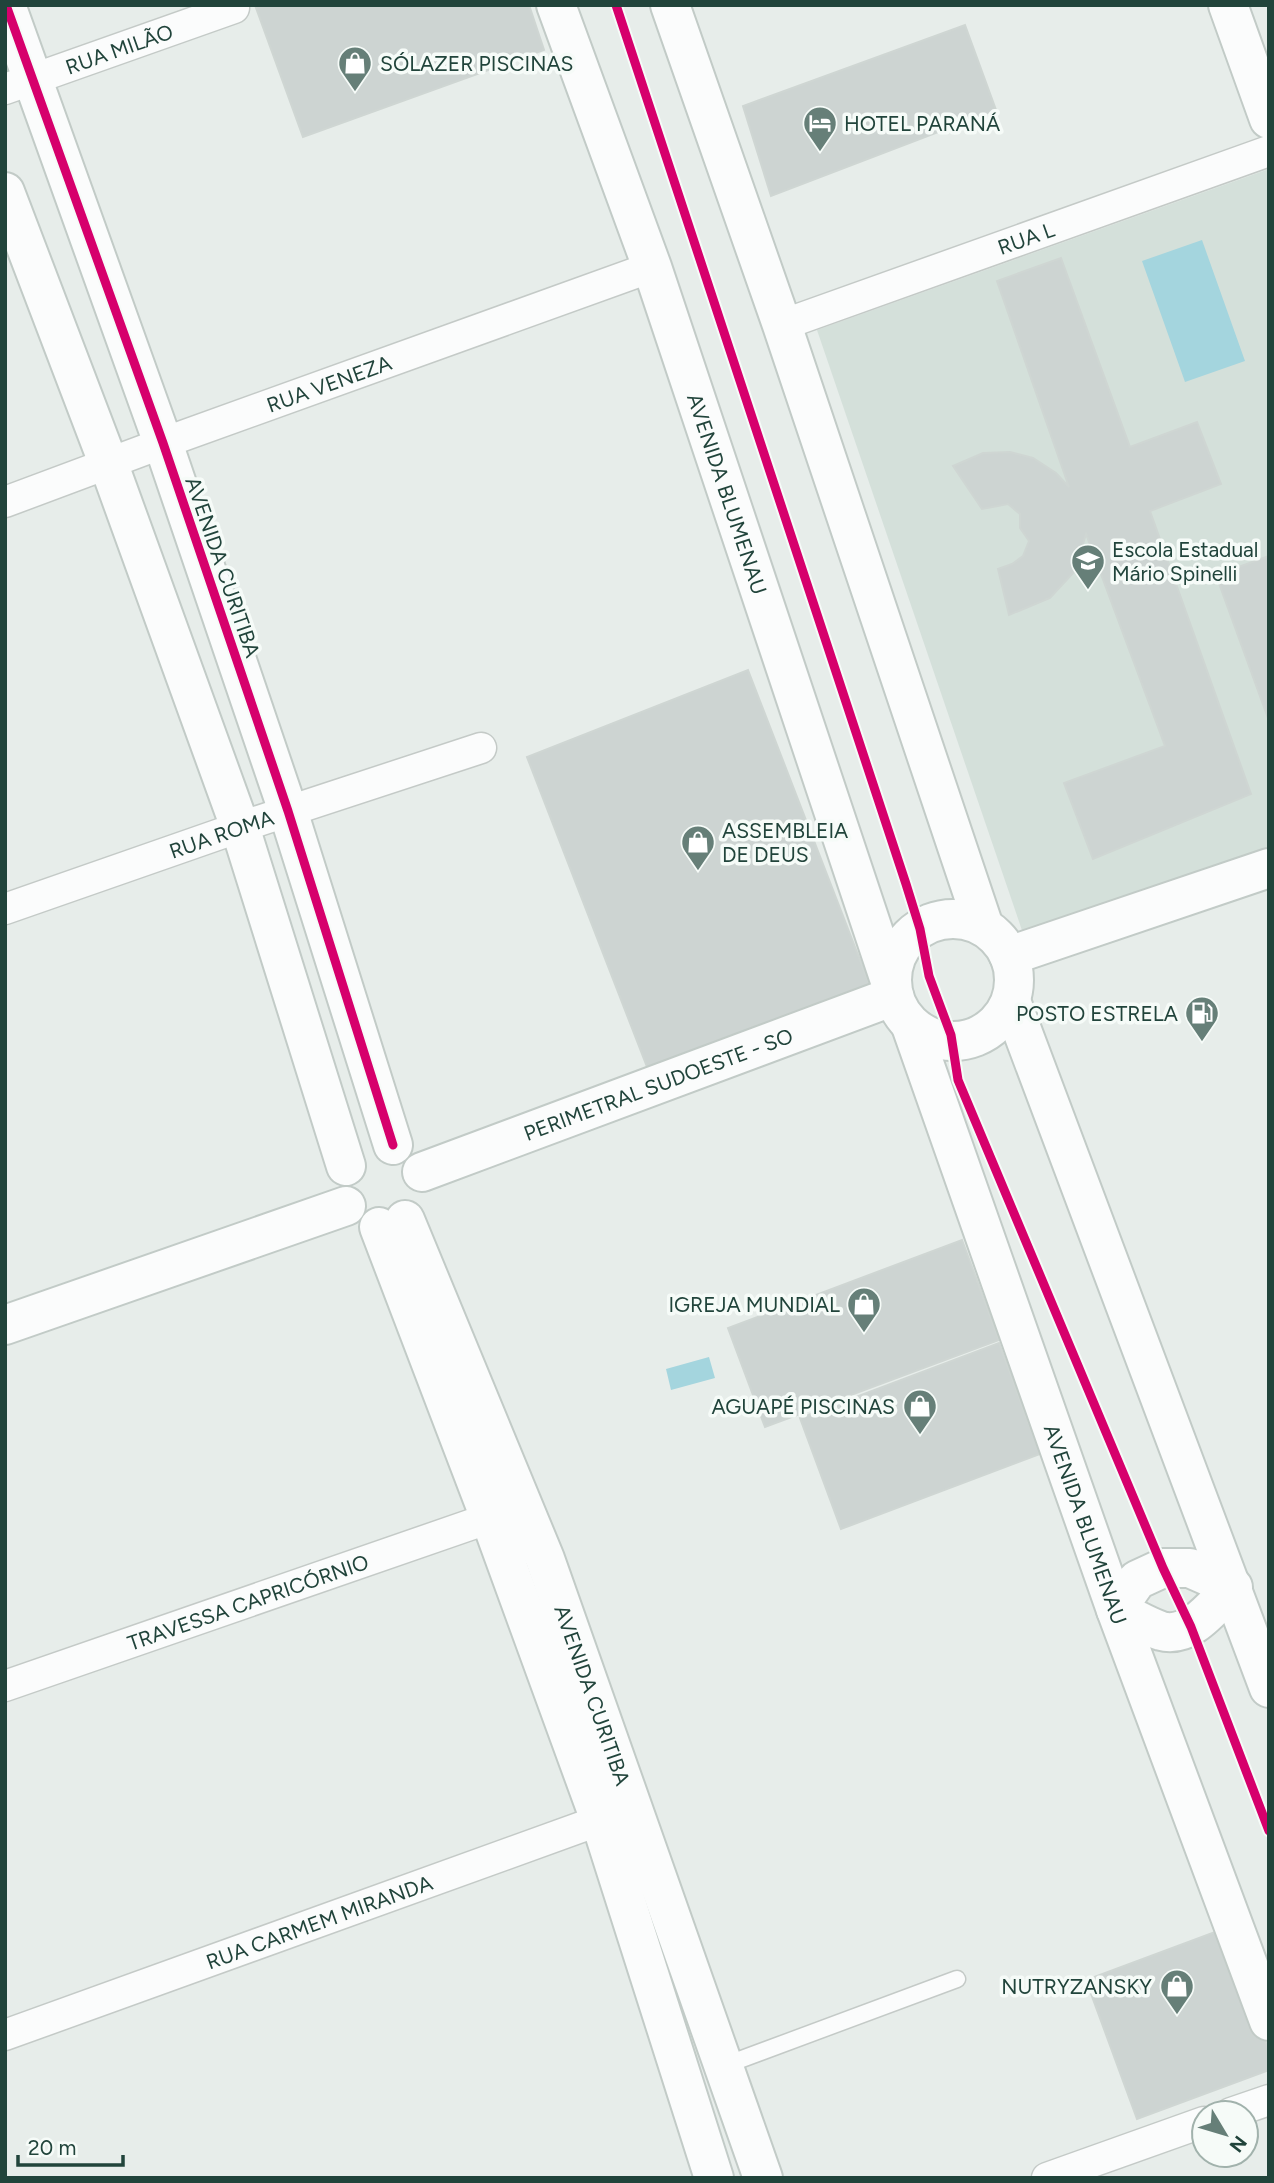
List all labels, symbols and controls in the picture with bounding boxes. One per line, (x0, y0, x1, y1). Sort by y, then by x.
street label: RUA MILÃO (62, 18, 176, 79)
shop icon: SÓLAZER PISCINAS (336, 44, 374, 93)
place label: SÓLAZER PISCINAS (380, 51, 574, 76)
hotel icon: HOTEL PARANÁ (801, 104, 839, 153)
place label: HOTEL PARANÁ (844, 111, 1000, 136)
street label: RUA L (994, 216, 1058, 259)
street label: RUA VENEZA (263, 349, 395, 417)
street label: AVENIDA BLUMENAU (682, 390, 773, 597)
street label: AVENIDA CURITIBA (180, 473, 266, 661)
place label: Escola Estadual Mário Spinelli (1112, 537, 1258, 586)
school or university icon: Escola Estadual Mário Spinelli (1069, 542, 1107, 591)
street label: RUA ROMA (166, 804, 277, 863)
place label: ASSEMBLEIA DE DEUS (722, 818, 848, 867)
shop icon: ASSEMBLEIA DE DEUS (679, 823, 717, 872)
fuel station icon: POSTO ESTRELA (1183, 994, 1221, 1043)
place label: POSTO ESTRELA (1016, 1001, 1178, 1026)
street label: PERIMETRAL SUDOESTE - SO (520, 1022, 796, 1145)
shop icon: IGREJA MUNDIAL (845, 1285, 883, 1334)
place label: IGREJA MUNDIAL (668, 1292, 840, 1317)
shop icon: AGUAPÉ PISCINAS (901, 1387, 939, 1436)
place label: AGUAPÉ PISCINAS (712, 1394, 895, 1419)
street label: AVENIDA BLUMENAU (1039, 1421, 1133, 1628)
street label: TRAVESSA CAPRICÓRNIO (124, 1549, 372, 1655)
street label: AVENIDA CURITIBA (550, 1602, 636, 1789)
street label: RUA CARMEM MIRANDA (203, 1869, 436, 1974)
shop icon: NUTRYZANSKY (1158, 1967, 1196, 2016)
place label: NUTRYZANSKY (1001, 1974, 1152, 1999)
north arrow (1190, 2099, 1260, 2169)
scale bar (18, 2124, 122, 2168)
text: N (1224, 2131, 1252, 2157)
text: 20 m (28, 2135, 76, 2160)

